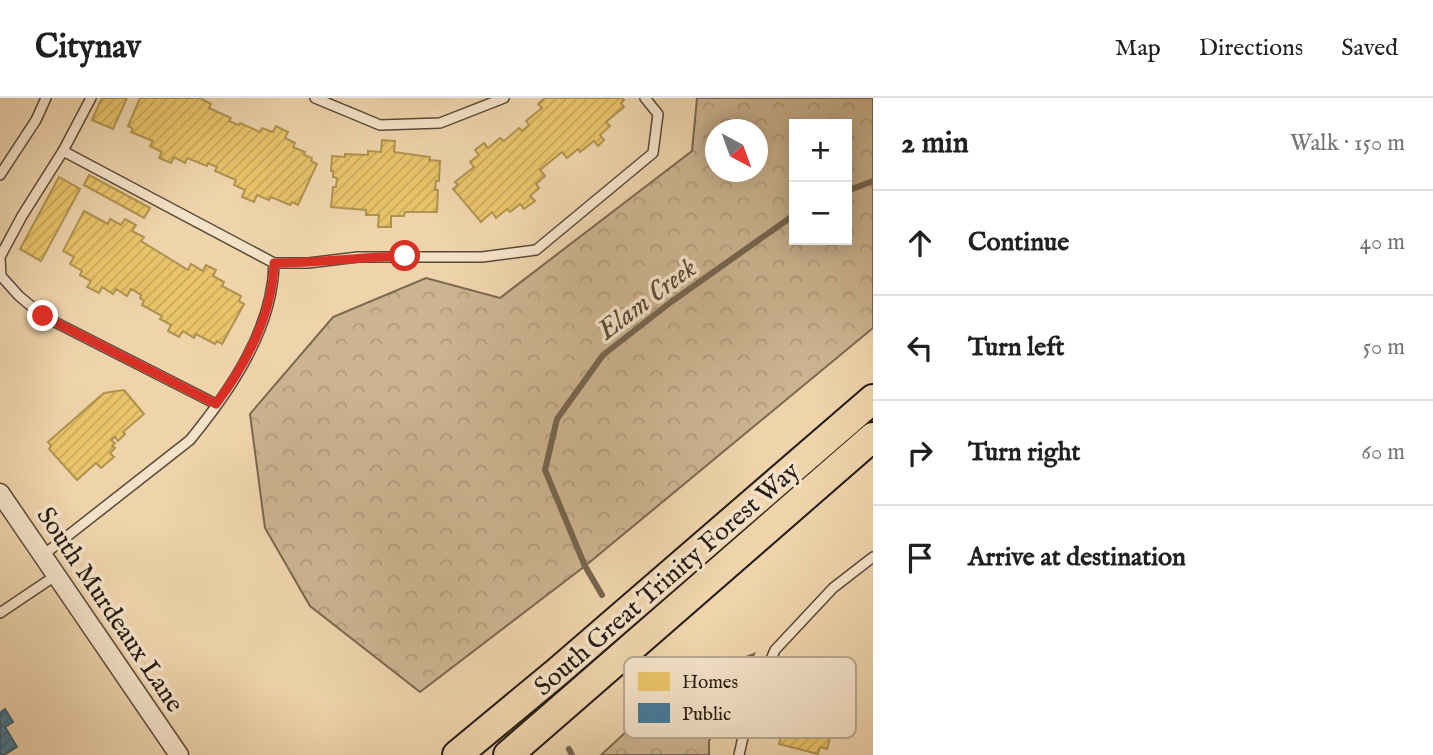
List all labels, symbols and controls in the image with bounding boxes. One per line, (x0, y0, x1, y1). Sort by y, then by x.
text: Citynav (35, 27, 141, 69)
text: Map (1115, 33, 1161, 64)
text: Directions (1199, 33, 1303, 64)
text: Saved (1341, 33, 1398, 64)
north arrow (705, 119, 768, 182)
map controls (789, 119, 852, 245)
button: + (789, 119, 852, 182)
text: 2 min (901, 125, 969, 163)
text: Walk · 150 m (1290, 129, 1405, 158)
button: − (789, 182, 852, 245)
icon: ahead (901, 224, 939, 262)
text: Continue (968, 226, 1069, 259)
text: 40 m (1360, 228, 1405, 257)
route start (389, 240, 420, 271)
water label: Elam Creek (590, 251, 704, 349)
route end (27, 300, 58, 331)
icon: left (901, 329, 939, 367)
text: Turn left (968, 331, 1065, 364)
text: 50 m (1363, 333, 1405, 362)
icon: right (901, 434, 939, 472)
text: Turn right (968, 436, 1081, 469)
text: 60 m (1361, 438, 1405, 467)
street label: South Great Trinity Forest Way (527, 455, 807, 703)
street label: South Murdeaux Lane (29, 501, 191, 719)
icon: arrive (901, 539, 939, 577)
text: Arrive at destination (968, 541, 1186, 574)
legend (624, 657, 856, 738)
text: Homes (682, 671, 738, 695)
text: Public (682, 703, 731, 727)

